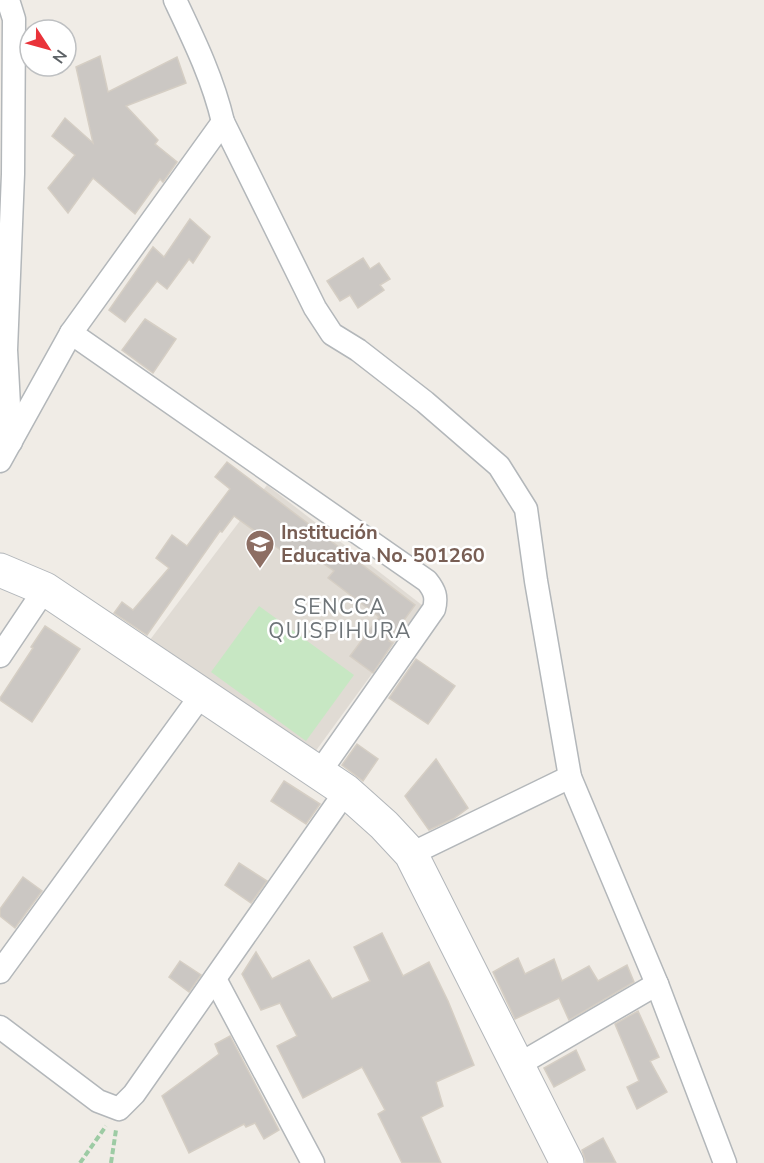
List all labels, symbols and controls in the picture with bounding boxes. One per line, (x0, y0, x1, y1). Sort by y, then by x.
north arrow (18, 18, 78, 78)
text: N (47, 45, 72, 68)
place label: Institución Educativa No. 501260 (281, 519, 485, 569)
school or university icon: Institución Educativa No. 501260 (244, 528, 276, 570)
district label: SENCCA QUISPIHURA (268, 593, 412, 645)

